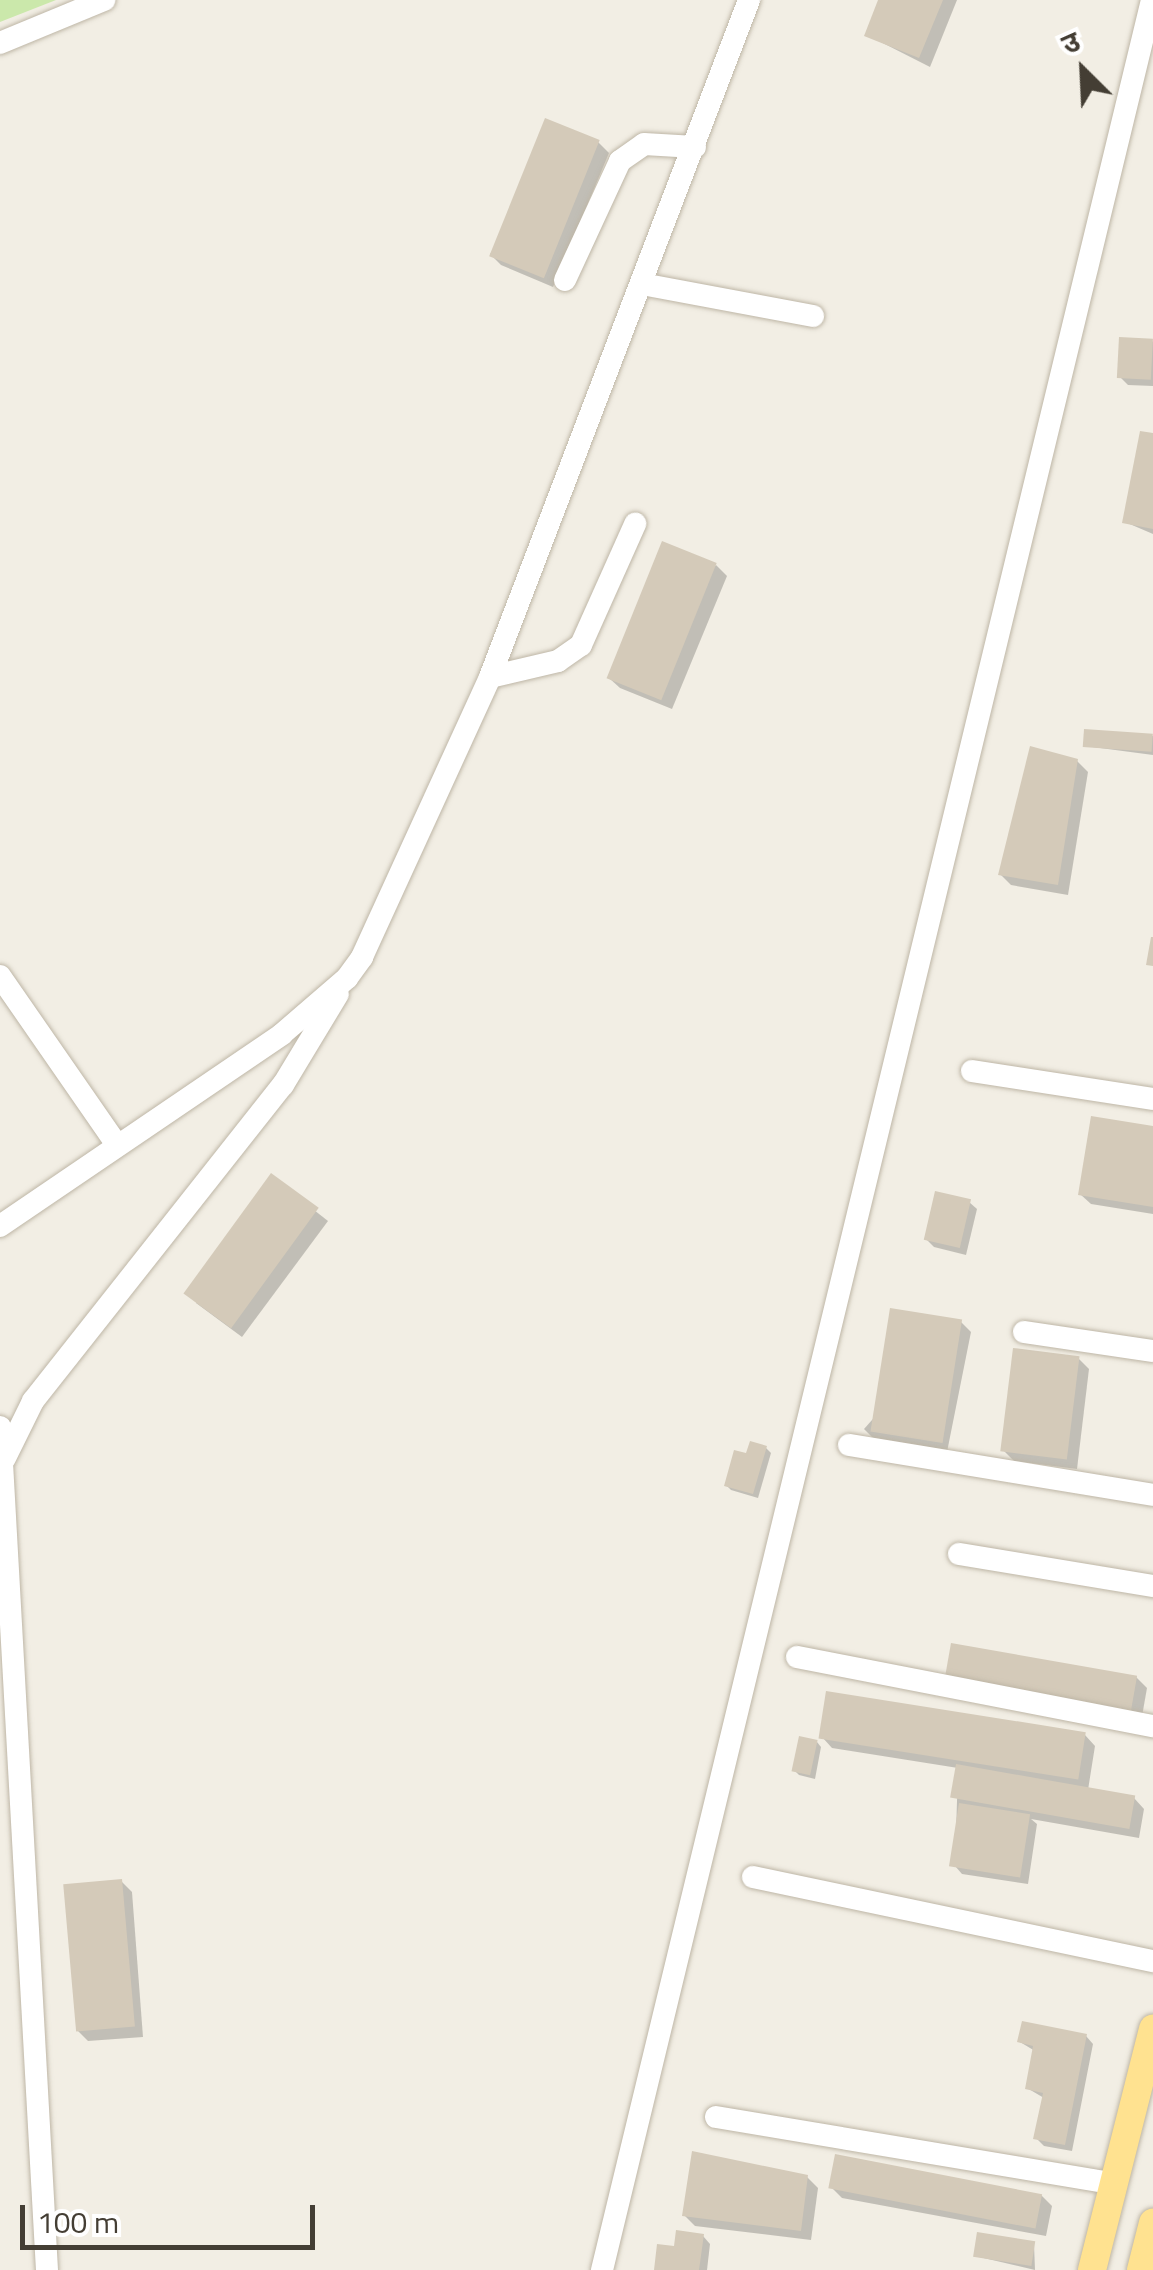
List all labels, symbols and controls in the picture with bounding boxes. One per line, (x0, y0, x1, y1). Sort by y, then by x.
text: उ (1054, 19, 1087, 65)
north arrow (1033, 20, 1133, 120)
scale bar (25, 2185, 320, 2247)
text: 100 m (37, 2199, 119, 2245)

